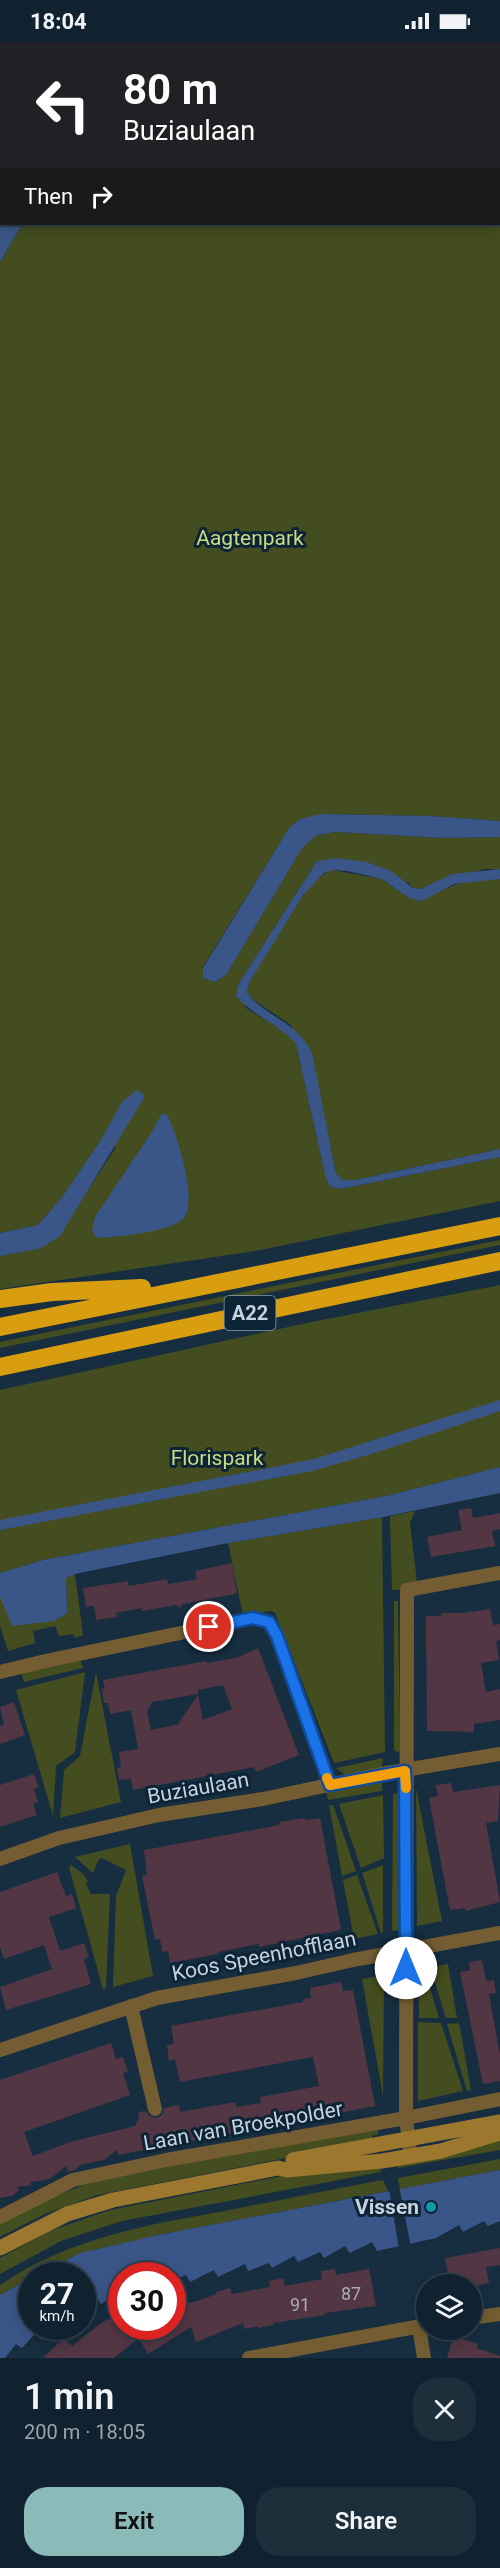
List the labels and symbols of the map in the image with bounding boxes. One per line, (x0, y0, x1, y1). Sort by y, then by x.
park label: Aagtenpark (196, 526, 304, 550)
road number: A22 (224, 1296, 276, 1330)
park label: Florispark (171, 1446, 264, 1470)
pin (183, 1601, 234, 1652)
street label: Buziaulaan (145, 1767, 251, 1809)
street label: Koos Speenhofflaan (170, 1926, 358, 1986)
position arrow (374, 1936, 438, 2000)
street label: Laan van Broekpolder (141, 2097, 345, 2155)
place label: Vissen (355, 2195, 419, 2219)
marker: Vissen (424, 2200, 438, 2214)
speed limit sign: 30 (108, 2262, 186, 2340)
house number: 87 (341, 2283, 361, 2304)
house number: 91 (290, 2294, 310, 2315)

